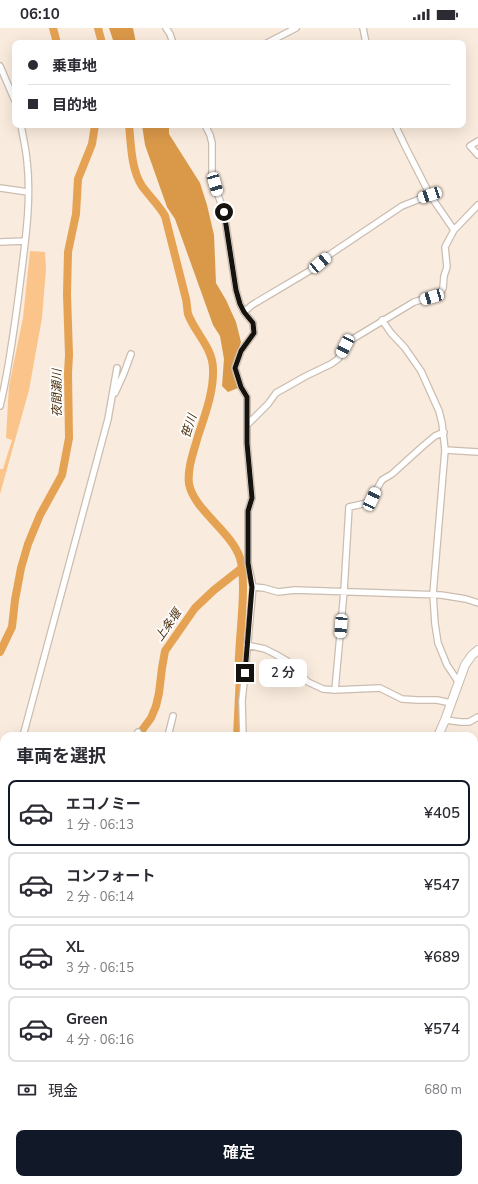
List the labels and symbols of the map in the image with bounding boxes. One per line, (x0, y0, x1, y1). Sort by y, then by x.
car (206, 171, 224, 197)
car (417, 186, 443, 204)
route start (215, 203, 233, 221)
car (307, 251, 333, 275)
car (419, 288, 445, 306)
car (334, 333, 356, 359)
water label: 夜間瀬川 (49, 367, 65, 417)
water label: 笹川 (178, 410, 201, 440)
car (361, 486, 383, 512)
water label: 上条堰 (151, 604, 186, 644)
car (334, 614, 348, 638)
callout: 2 分 (259, 659, 307, 687)
route end (236, 664, 254, 682)

